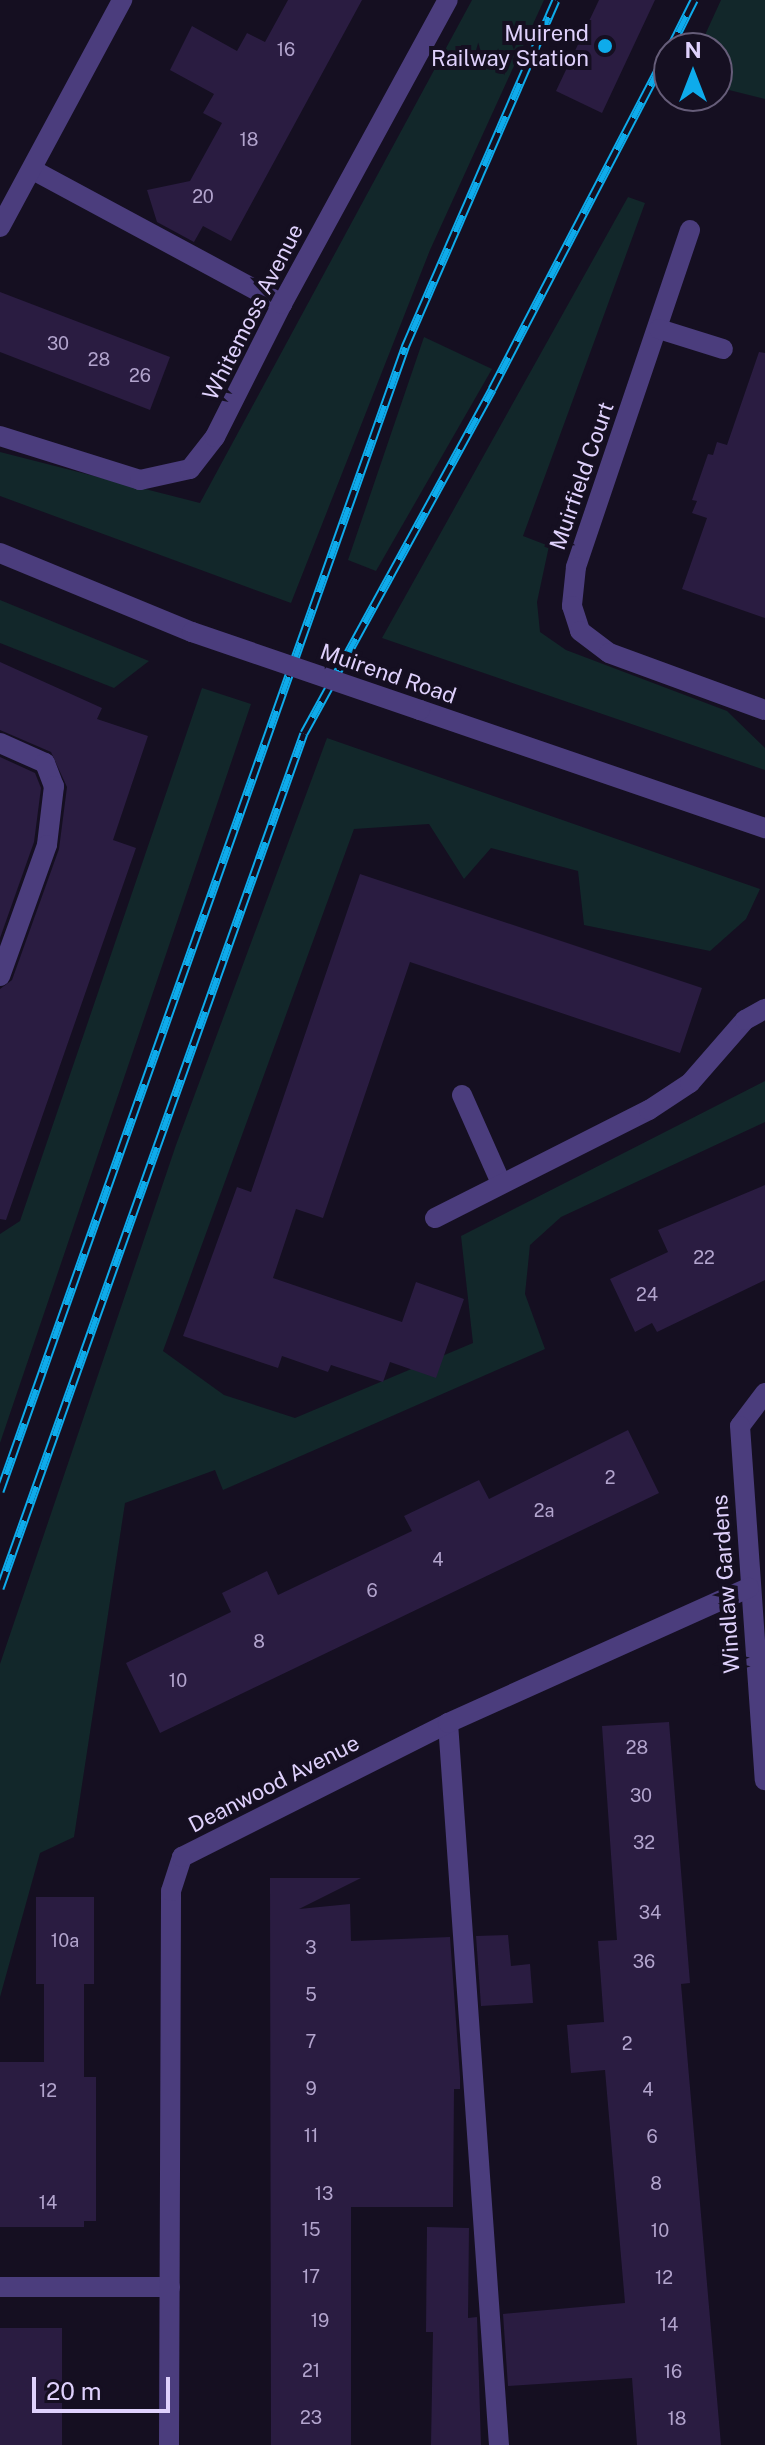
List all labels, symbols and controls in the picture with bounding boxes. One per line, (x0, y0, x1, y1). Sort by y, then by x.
place label: Muirend Railway Station (431, 20, 589, 72)
north arrow (653, 32, 733, 112)
marker: Muirend Railway Station (596, 37, 614, 55)
text: N (684, 37, 702, 63)
house number: 16 (277, 39, 295, 61)
house number: 18 (240, 129, 258, 151)
house number: 20 (192, 186, 214, 208)
street label: Whitemoss Avenue (197, 219, 309, 405)
house number: 30 (47, 333, 69, 355)
house number: 28 (88, 349, 110, 371)
house number: 26 (129, 365, 151, 387)
street label: Muirfield Court (544, 399, 620, 553)
street label: Muirend Road (317, 638, 459, 710)
house number: 22 (693, 1247, 715, 1269)
house number: 24 (636, 1284, 658, 1306)
house number: 2 (605, 1467, 615, 1489)
street label: Windlaw Gardens (707, 1494, 745, 1674)
house number: 2a (534, 1500, 554, 1522)
house number: 4 (432, 1549, 444, 1571)
house number: 6 (366, 1580, 378, 1602)
house number: 8 (253, 1631, 265, 1653)
house number: 10 (169, 1670, 187, 1692)
street label: Deanwood Avenue (184, 1730, 364, 1838)
house number: 28 (626, 1737, 648, 1759)
house number: 30 (630, 1785, 652, 1807)
house number: 32 (633, 1832, 655, 1854)
house number: 34 (639, 1902, 661, 1924)
house number: 10a (51, 1930, 79, 1952)
house number: 3 (305, 1937, 317, 1959)
house number: 36 (633, 1951, 655, 1973)
house number: 5 (305, 1984, 317, 2006)
house number: 7 (306, 2031, 316, 2053)
house number: 2 (622, 2033, 632, 2055)
house number: 9 (305, 2078, 317, 2100)
house number: 4 (642, 2079, 654, 2101)
house number: 12 (39, 2080, 57, 2102)
house number: 11 (304, 2125, 318, 2147)
house number: 6 (646, 2126, 658, 2148)
house number: 8 (650, 2173, 662, 2195)
house number: 13 (315, 2183, 333, 2205)
house number: 14 (39, 2192, 57, 2214)
house number: 15 (302, 2219, 320, 2241)
house number: 10 (651, 2220, 669, 2242)
house number: 17 (302, 2266, 320, 2288)
house number: 12 (655, 2267, 673, 2289)
house number: 19 (311, 2310, 329, 2332)
house number: 14 (660, 2314, 678, 2336)
house number: 21 (302, 2360, 320, 2382)
scale bar (36, 2361, 174, 2411)
house number: 16 (664, 2361, 682, 2383)
text: 20 m (46, 2377, 102, 2405)
house number: 23 (300, 2407, 322, 2429)
house number: 18 (668, 2408, 686, 2430)

